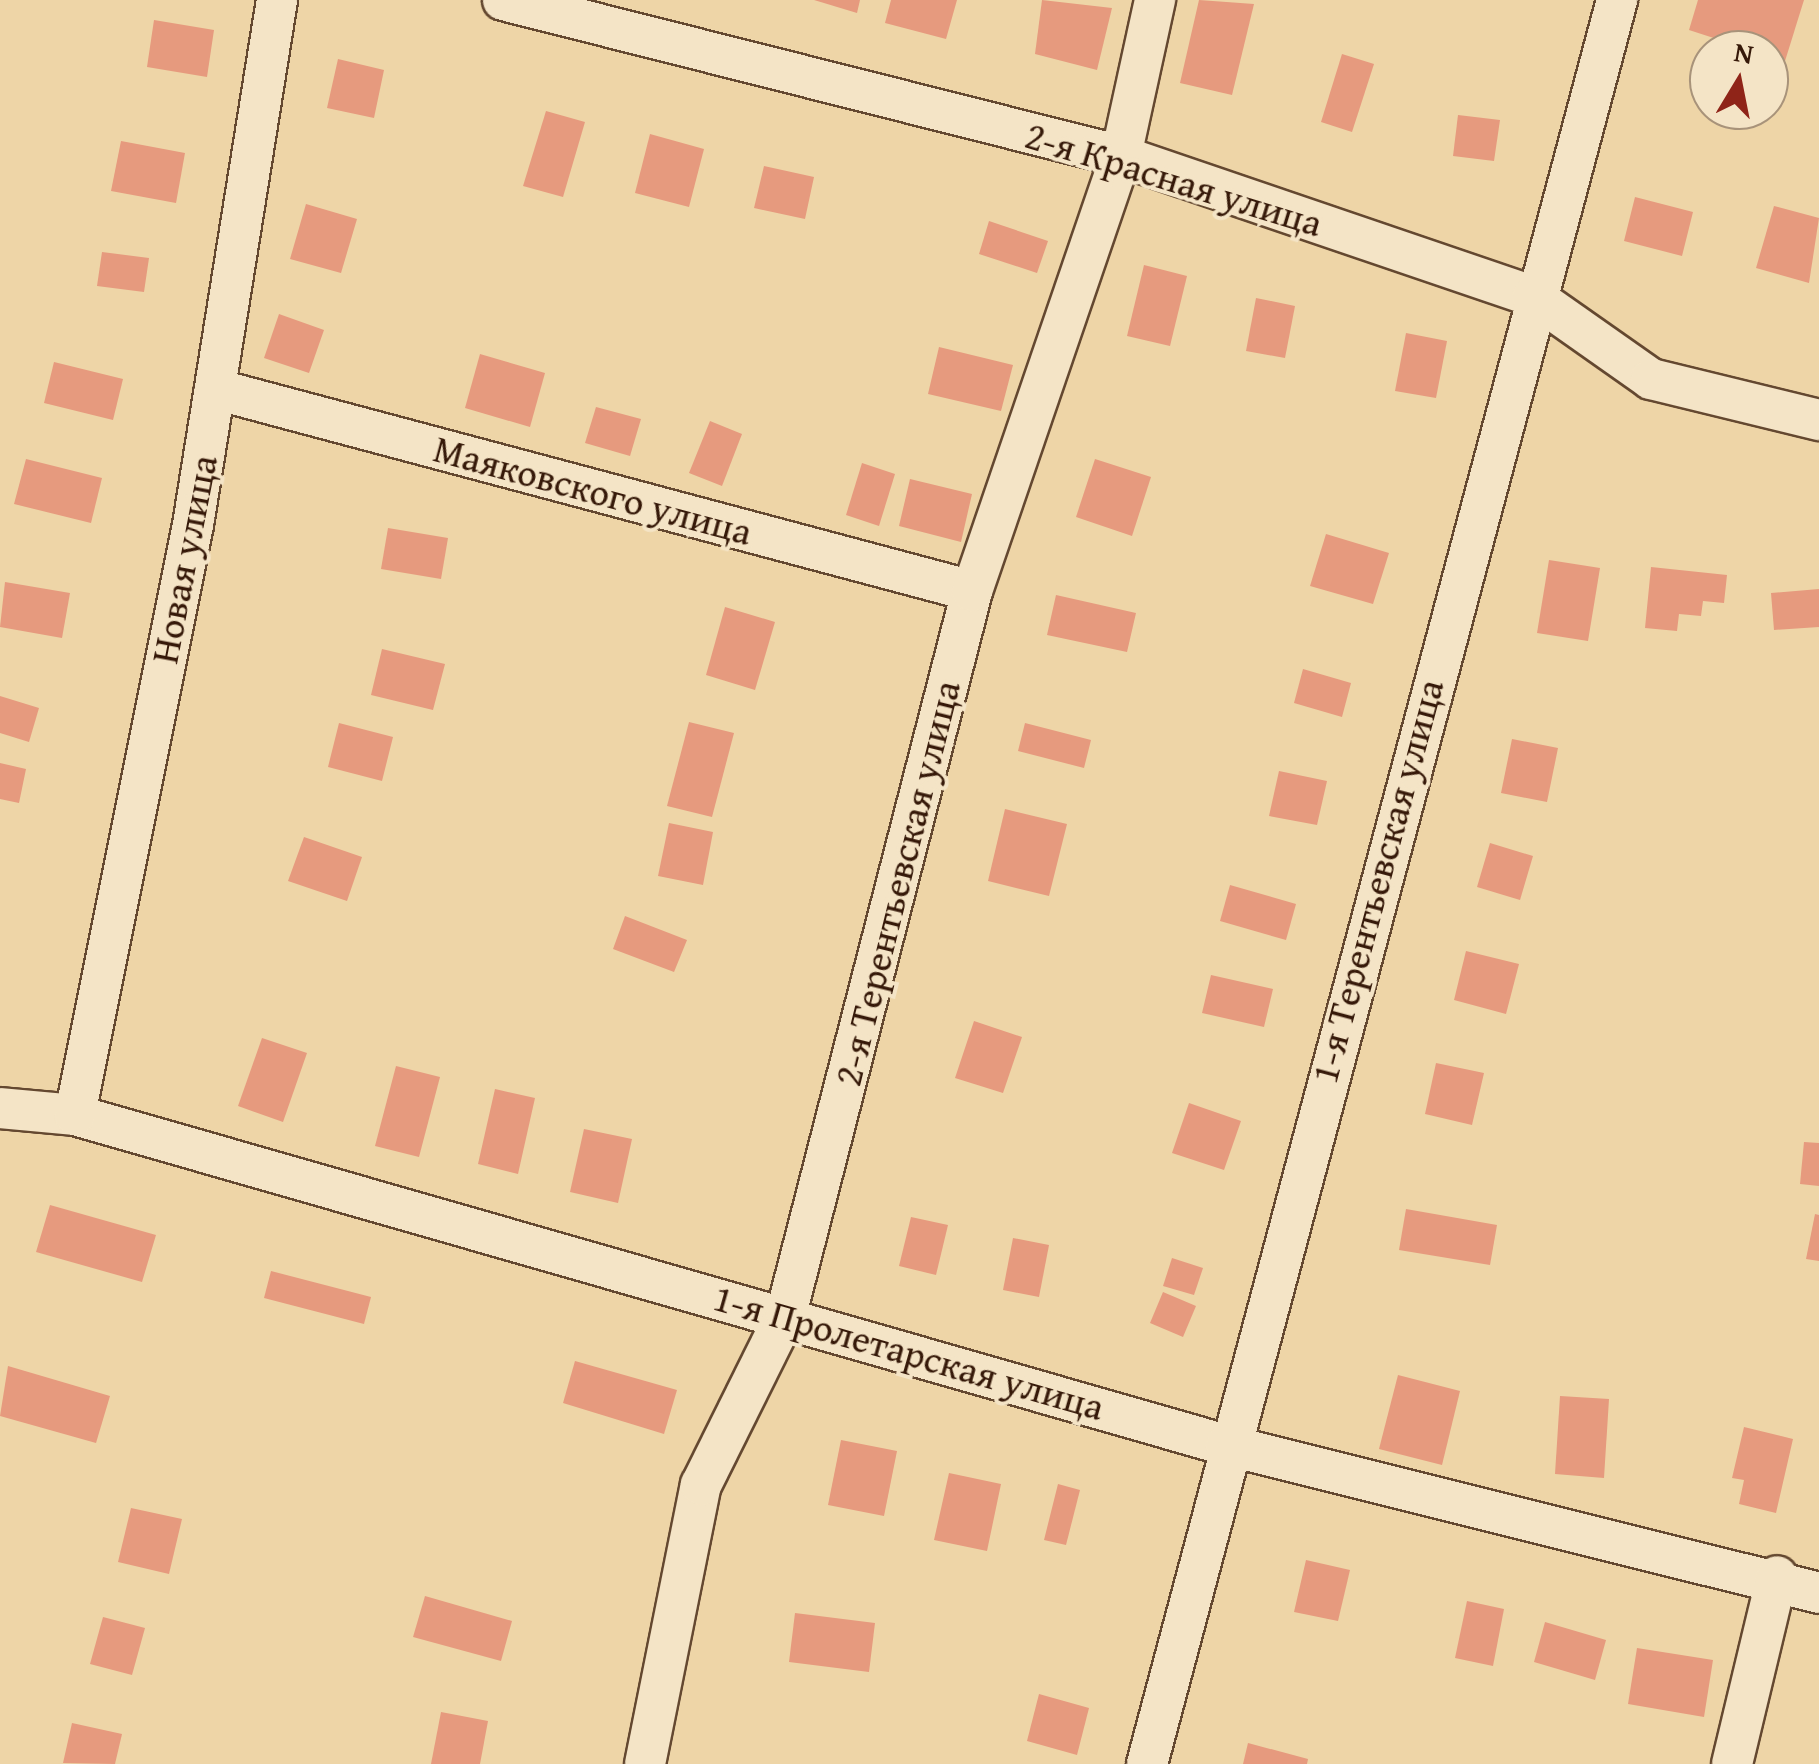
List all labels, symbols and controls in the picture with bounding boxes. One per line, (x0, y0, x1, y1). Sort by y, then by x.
north arrow (1689, 30, 1789, 130)
text: N (1731, 30, 1757, 74)
street label: 2-я Красная улица (1020, 112, 1328, 246)
street label: Маяковского улица (429, 426, 757, 554)
street label: Новая улица (141, 451, 227, 667)
street label: 1-я Терентьевская улица (1301, 674, 1453, 1088)
street label: 2-я Терентьевская улица (825, 676, 969, 1090)
street label: 1-я Пролетарская улица (709, 1274, 1109, 1430)

